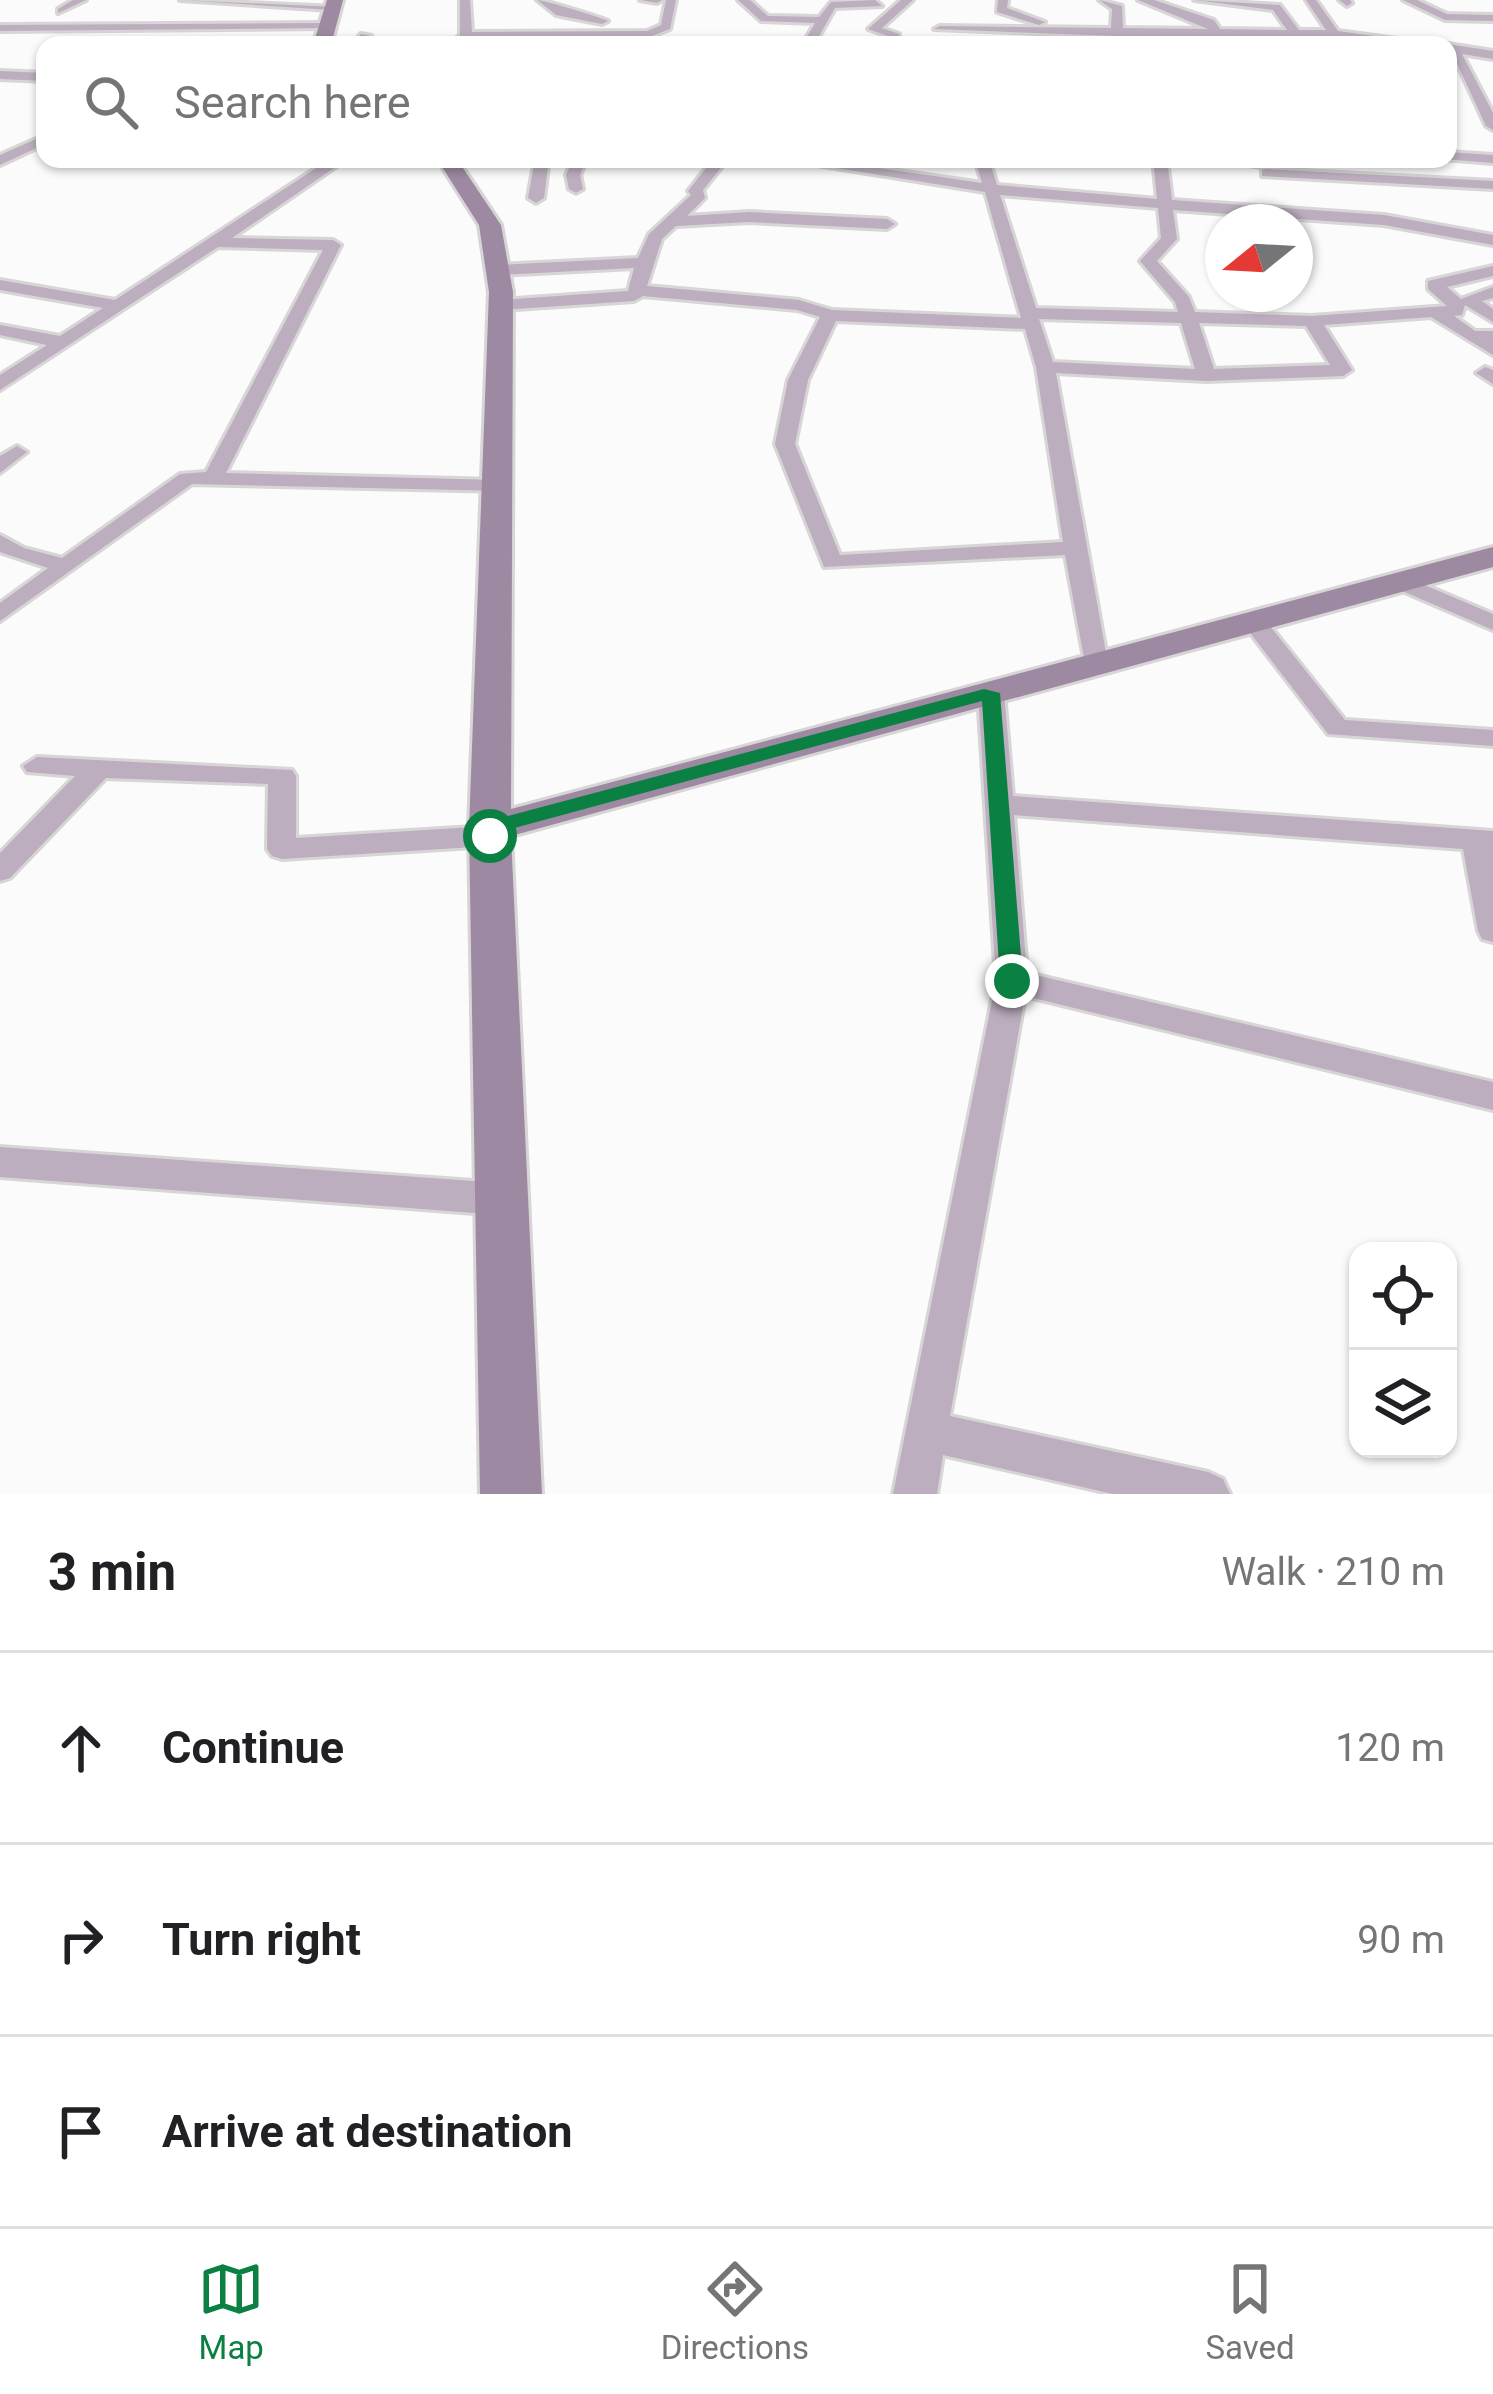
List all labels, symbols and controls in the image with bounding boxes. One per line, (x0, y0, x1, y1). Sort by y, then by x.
search box (36, 36, 1457, 168)
icon: search (78, 69, 144, 135)
text: Search here (174, 76, 411, 129)
north arrow (1205, 204, 1313, 312)
route start (463, 809, 517, 863)
route end (985, 954, 1039, 1008)
map controls (1349, 1242, 1457, 1458)
button: locate (1349, 1242, 1457, 1350)
button: layers (1349, 1350, 1457, 1458)
text: 3 min (48, 1543, 176, 1602)
text: Walk · 210 m (1221, 1549, 1445, 1595)
icon: ahead (48, 1715, 114, 1781)
text: Continue (162, 1721, 344, 1774)
text: 120 m (1335, 1725, 1445, 1771)
icon: right (48, 1907, 114, 1973)
text: Turn right (162, 1913, 361, 1966)
text: 90 m (1357, 1917, 1445, 1963)
icon: arrive (48, 2099, 114, 2165)
text: Arrive at destination (162, 2105, 573, 2158)
tab: Map (198, 2256, 264, 2367)
tab: Directions (661, 2256, 809, 2367)
tab: Saved (1206, 2256, 1295, 2367)

